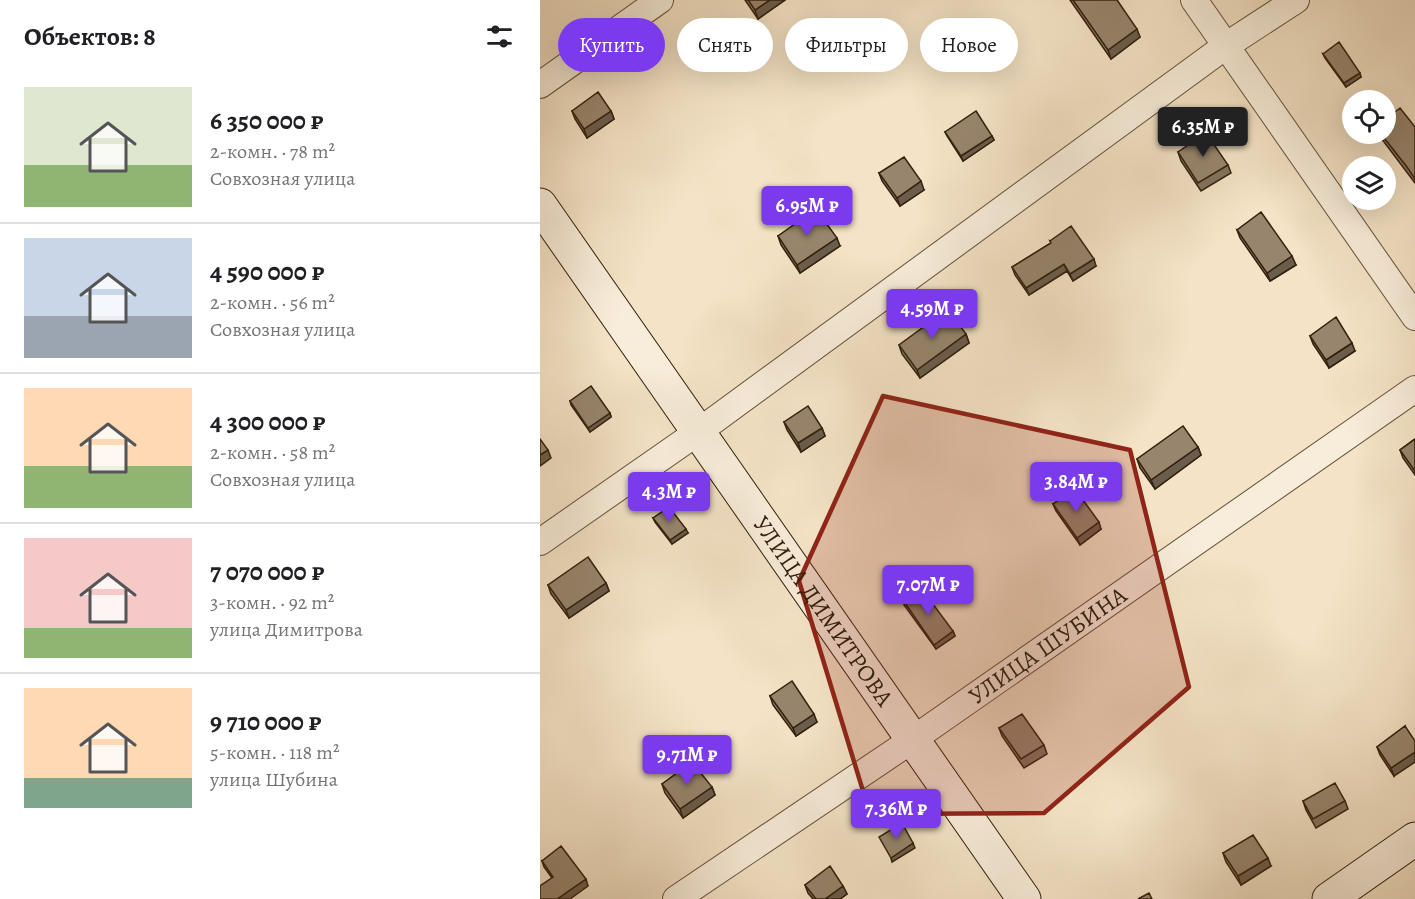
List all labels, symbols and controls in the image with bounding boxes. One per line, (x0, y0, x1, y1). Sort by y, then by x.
chip: Купить (558, 18, 665, 72)
chip: Снять (677, 18, 773, 72)
chip: Фильтры (785, 18, 908, 72)
chip: Новое (920, 18, 1018, 72)
text: Объектов: 8 (24, 19, 156, 54)
icon: filters (483, 20, 516, 53)
map controls (1342, 90, 1396, 210)
button: locate (1342, 90, 1396, 144)
text: 6 350 000 ₽ (210, 103, 324, 138)
pin: 6.35M ₽ (1148, 107, 1258, 158)
icon: home (72, 111, 144, 183)
text: 6.35M ₽ (1172, 113, 1234, 140)
text: 2-комн. · 78 m² (210, 138, 335, 165)
button: layers (1342, 156, 1396, 210)
text: Совхозная улица (210, 165, 355, 192)
pin: 6.95M ₽ (752, 186, 862, 237)
text: 6.95M ₽ (775, 192, 839, 219)
text: 4 590 000 ₽ (210, 254, 324, 289)
icon: home (72, 262, 144, 334)
text: 2-комн. · 56 m² (210, 289, 335, 316)
pin: 4.59M ₽ (877, 289, 987, 340)
text: 4.59M ₽ (900, 295, 964, 322)
text: Совхозная улица (210, 316, 355, 343)
text: 4 300 000 ₽ (210, 404, 326, 439)
icon: home (72, 412, 144, 484)
text: 2-комн. · 58 m² (210, 439, 335, 466)
pin: 3.84M ₽ (1021, 462, 1131, 513)
text: Совхозная улица (210, 466, 355, 493)
text: 3.84M ₽ (1044, 468, 1108, 495)
pin: 4.3M ₽ (620, 472, 718, 523)
text: 4.3M ₽ (642, 478, 696, 505)
street label: УЛИЦА ДИМИТРОВА (746, 510, 901, 713)
text: 7 070 000 ₽ (210, 554, 324, 589)
icon: home (72, 562, 144, 634)
pin: 7.07M ₽ (873, 565, 983, 616)
text: 7.07M ₽ (896, 571, 960, 598)
street label: УЛИЦА ШУБИНА (962, 578, 1134, 712)
text: 3-комн. · 92 m² (210, 589, 334, 616)
text: улица Димитрова (210, 616, 363, 643)
text: 9 710 000 ₽ (210, 704, 322, 739)
icon: home (72, 712, 144, 784)
pin: 9.71M ₽ (632, 735, 742, 786)
text: 5-комн. · 118 m² (210, 739, 339, 766)
text: 9.71M ₽ (657, 741, 717, 768)
text: улица Шубина (210, 766, 338, 793)
pin: 7.36M ₽ (841, 789, 951, 840)
text: 7.36M ₽ (865, 795, 927, 822)

